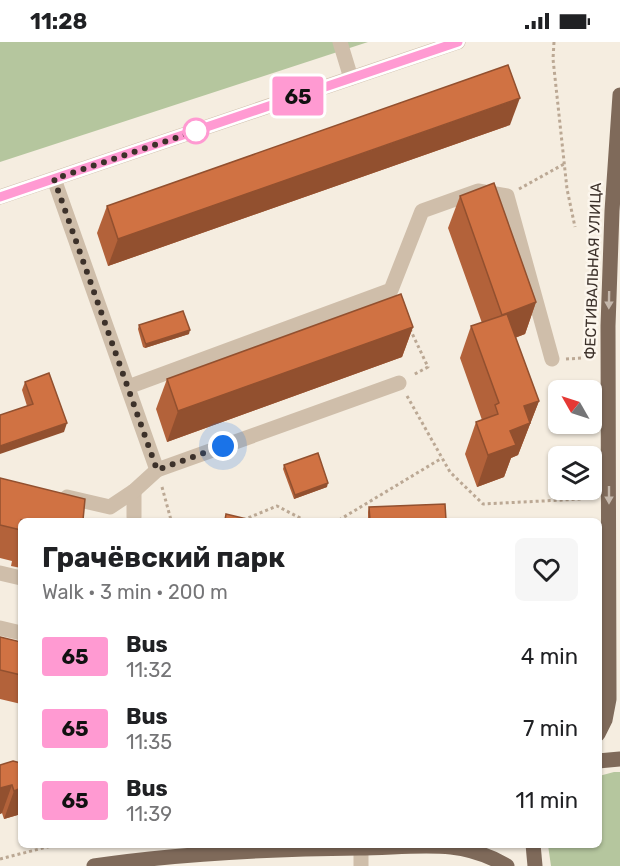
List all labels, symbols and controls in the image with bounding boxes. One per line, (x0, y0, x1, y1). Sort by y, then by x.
text: 11:28 (30, 8, 88, 35)
line badge: 65 (271, 76, 325, 116)
text: 65 (284, 84, 312, 109)
unlabelled marker (183, 118, 209, 144)
street label: ФЕСТИВАЛЬНАЯ УЛИЦА (581, 182, 605, 360)
one-way arrow (604, 291, 614, 310)
north arrow (548, 380, 602, 434)
map controls (548, 380, 602, 500)
your location (208, 431, 238, 461)
button: layers (548, 446, 602, 500)
one-way arrow (604, 486, 614, 505)
button: heart (515, 538, 578, 601)
text: Грачёвский парк (42, 541, 285, 574)
text: Walk · 3 min · 200 m (42, 580, 228, 604)
text: Bus (126, 631, 168, 658)
text: 4 min (521, 643, 578, 670)
text: 65 (61, 644, 89, 669)
text: 11:32 (126, 658, 172, 682)
text: Bus (126, 703, 168, 730)
text: 7 min (523, 715, 578, 742)
text: 65 (61, 716, 89, 741)
text: 11:35 (126, 730, 172, 754)
text: Bus (126, 775, 168, 802)
text: 11 min (516, 787, 578, 814)
text: 65 (61, 788, 89, 813)
text: 11:39 (126, 802, 172, 826)

